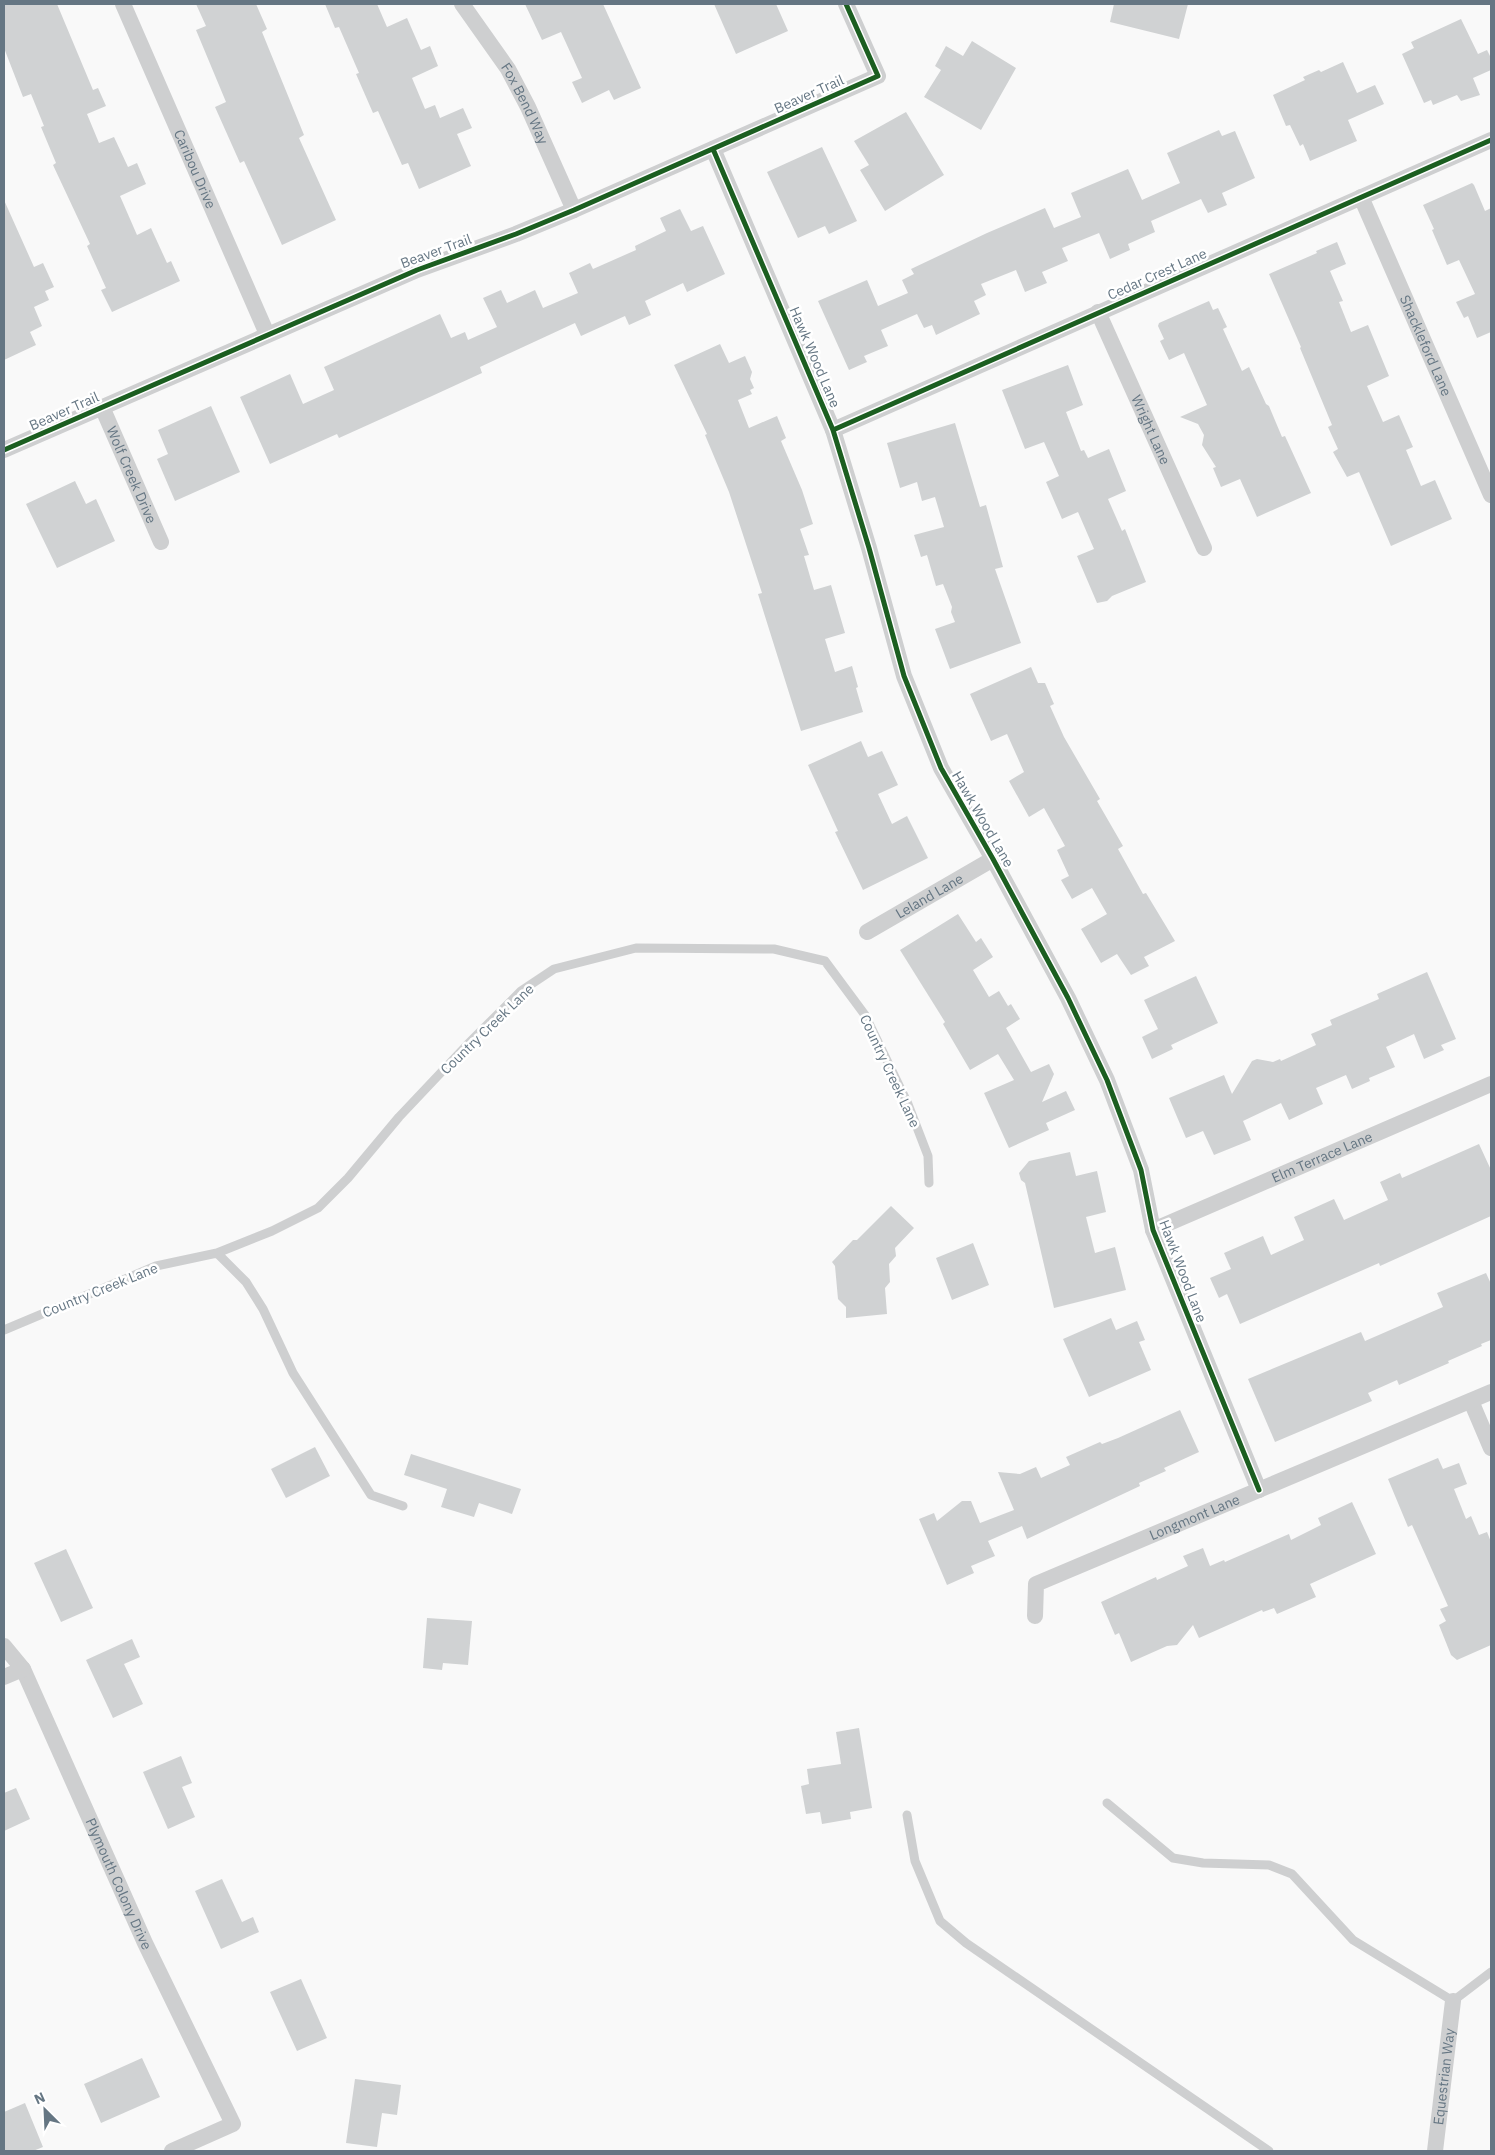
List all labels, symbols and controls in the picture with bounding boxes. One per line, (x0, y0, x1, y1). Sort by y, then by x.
street label: Fox Bend Way (497, 59, 552, 147)
street label: Beaver Trail (771, 71, 847, 117)
street label: Caribou Drive (170, 127, 220, 212)
street label: Beaver Trail (398, 230, 474, 272)
street label: Cedar Crest Lane (1105, 244, 1210, 304)
street label: Shackleford Lane (1396, 292, 1456, 399)
street label: Hawk Wood Lane (786, 304, 845, 411)
street label: Beaver Trail (26, 388, 102, 434)
street label: Wright Lane (1127, 392, 1174, 468)
street label: Wolf Creek Drive (103, 423, 161, 526)
street label: Hawk Wood Lane (948, 768, 1018, 871)
street label: Leland Lane (892, 869, 967, 923)
street label: Country Creek Lane (437, 980, 538, 1078)
street label: Country Creek Lane (856, 1012, 924, 1131)
street label: Elm Terrace Lane (1269, 1127, 1375, 1187)
street label: Hawk Wood Lane (1155, 1217, 1211, 1325)
street label: Country Creek Lane (40, 1259, 161, 1321)
street label: Longmont Lane (1147, 1490, 1243, 1544)
street label: Plymouth Colony Drive (82, 1815, 156, 1953)
street label: Equestrian Way (1429, 2027, 1459, 2126)
north arrow (20, 2085, 70, 2135)
text: N (31, 2088, 48, 2108)

